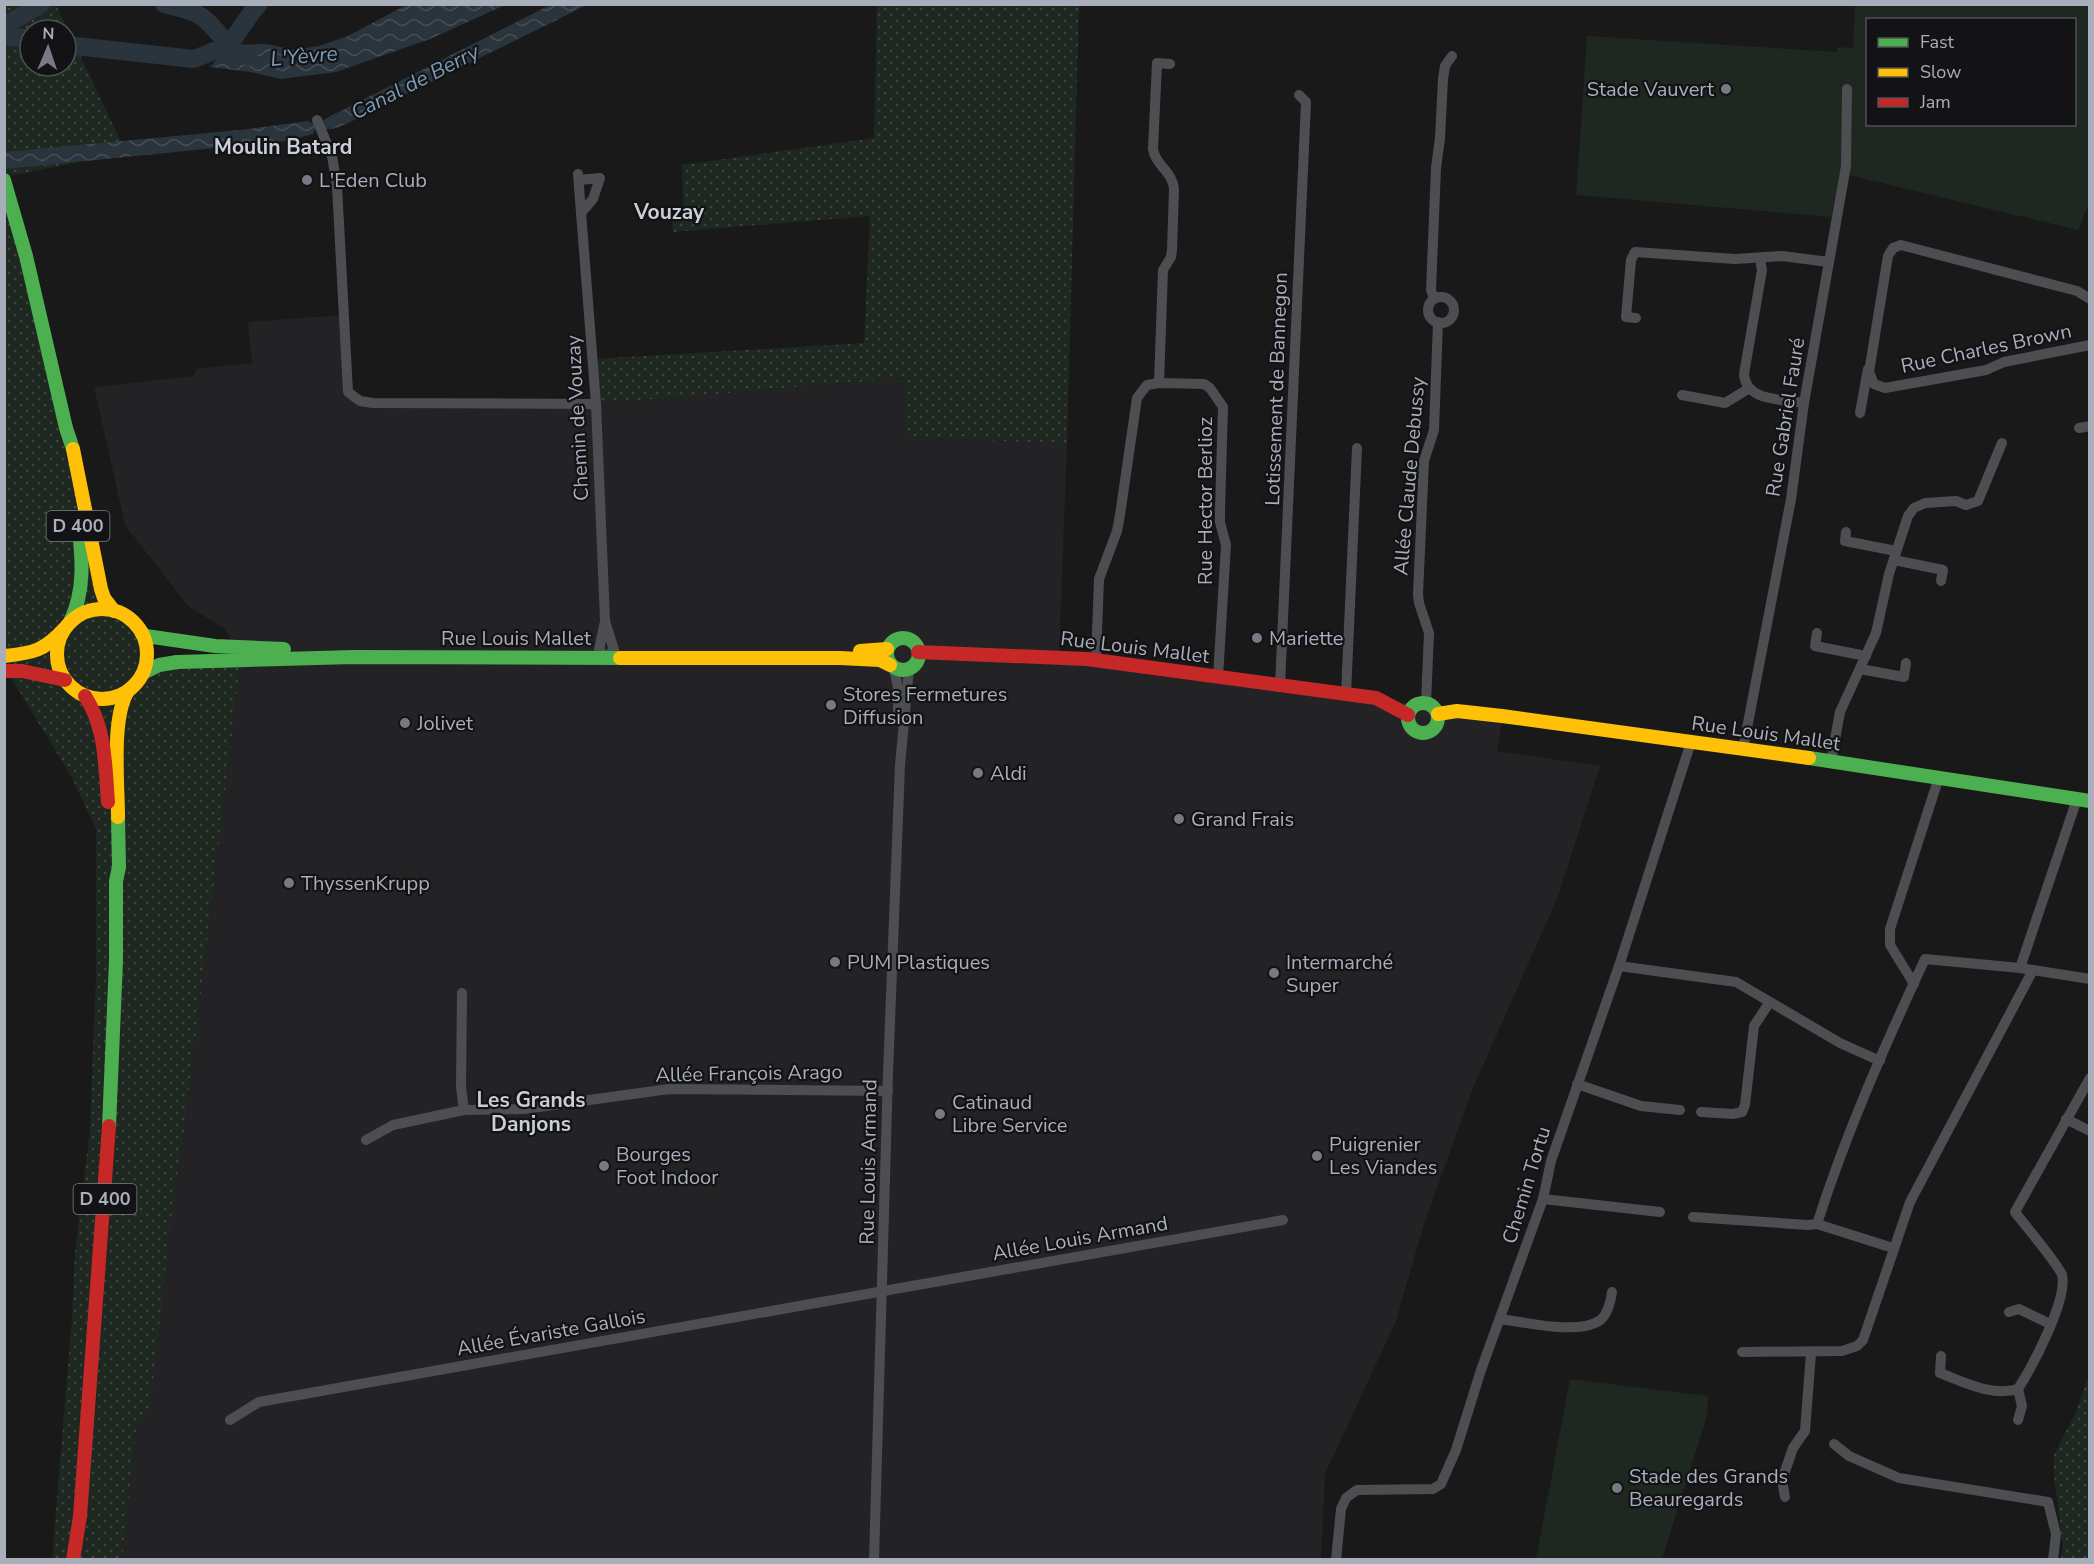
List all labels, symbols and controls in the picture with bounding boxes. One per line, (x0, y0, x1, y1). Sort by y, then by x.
north arrow (18, 18, 78, 78)
legend (1866, 18, 2076, 126)
text: N (42, 23, 55, 45)
text: Fast (1920, 30, 1955, 54)
water label: Canal de Berry (346, 37, 485, 126)
water label: L'Yèvre (269, 39, 339, 73)
text: Slow (1920, 60, 1961, 84)
place label: Stade Vauvert (1587, 76, 1715, 103)
marker: Stade Vauvert (1719, 82, 1733, 96)
text: Jam (1919, 90, 1951, 114)
district label: Moulin Batard (214, 133, 352, 161)
place label: L'Eden Club (319, 167, 427, 194)
marker: L'Eden Club (300, 173, 314, 187)
district label: Vouzay (633, 198, 705, 226)
street label: Lotissement de Bannegon (1259, 272, 1294, 506)
street label: Rue Charles Brown (1898, 317, 2074, 380)
street label: Chemin de Vouzay (560, 334, 595, 502)
street label: Rue Gabriel Fauré (1760, 336, 1811, 499)
street label: Allée Claude Debussy (1387, 375, 1432, 576)
street label: Rue Hector Berlioz (1192, 417, 1219, 585)
road number: D 400 (46, 511, 110, 541)
street label: Rue Louis Mallet (441, 625, 592, 652)
street label: Rue Louis Mallet (1059, 625, 1212, 670)
place label: Mariette (1269, 625, 1343, 652)
marker: Mariette (1250, 631, 1264, 645)
place label: Stores Fermetures Diffusion (843, 681, 1007, 731)
marker: Stores Fermetures Diffusion (824, 698, 838, 712)
place label: Jolivet (416, 710, 474, 737)
street label: Rue Louis Mallet (1690, 710, 1843, 757)
marker: Jolivet (398, 716, 412, 730)
place label: Aldi (990, 760, 1027, 787)
marker: Aldi (971, 766, 985, 780)
place label: Grand Frais (1191, 806, 1294, 833)
marker: Grand Frais (1172, 812, 1186, 826)
place label: ThyssenKrupp (301, 870, 430, 897)
marker: ThyssenKrupp (282, 876, 296, 890)
place label: PUM Plastiques (847, 949, 990, 976)
place label: Intermarché Super (1286, 949, 1393, 999)
marker: PUM Plastiques (828, 955, 842, 969)
marker: Intermarché Super (1267, 966, 1281, 980)
street label: Allée François Arago (655, 1058, 843, 1089)
street label: Rue Louis Armand (854, 1079, 883, 1245)
district label: Les Grands Danjons (476, 1086, 586, 1138)
place label: Catinaud Libre Service (952, 1089, 1067, 1139)
marker: Catinaud Libre Service (933, 1107, 947, 1121)
street label: Chemin Tortu (1496, 1123, 1557, 1247)
place label: Puigrenier Les Viandes (1329, 1131, 1437, 1181)
place label: Bourges Foot Indoor (616, 1141, 718, 1191)
marker: Puigrenier Les Viandes (1310, 1149, 1324, 1163)
marker: Bourges Foot Indoor (597, 1159, 611, 1173)
road number: D 400 (74, 1184, 136, 1214)
street label: Allée Louis Armand (990, 1210, 1170, 1267)
street label: Allée Évariste Gallois (455, 1303, 648, 1362)
place label: Stade des Grands Beauregards (1629, 1463, 1788, 1513)
marker: Stade des Grands Beauregards (1610, 1481, 1624, 1495)

